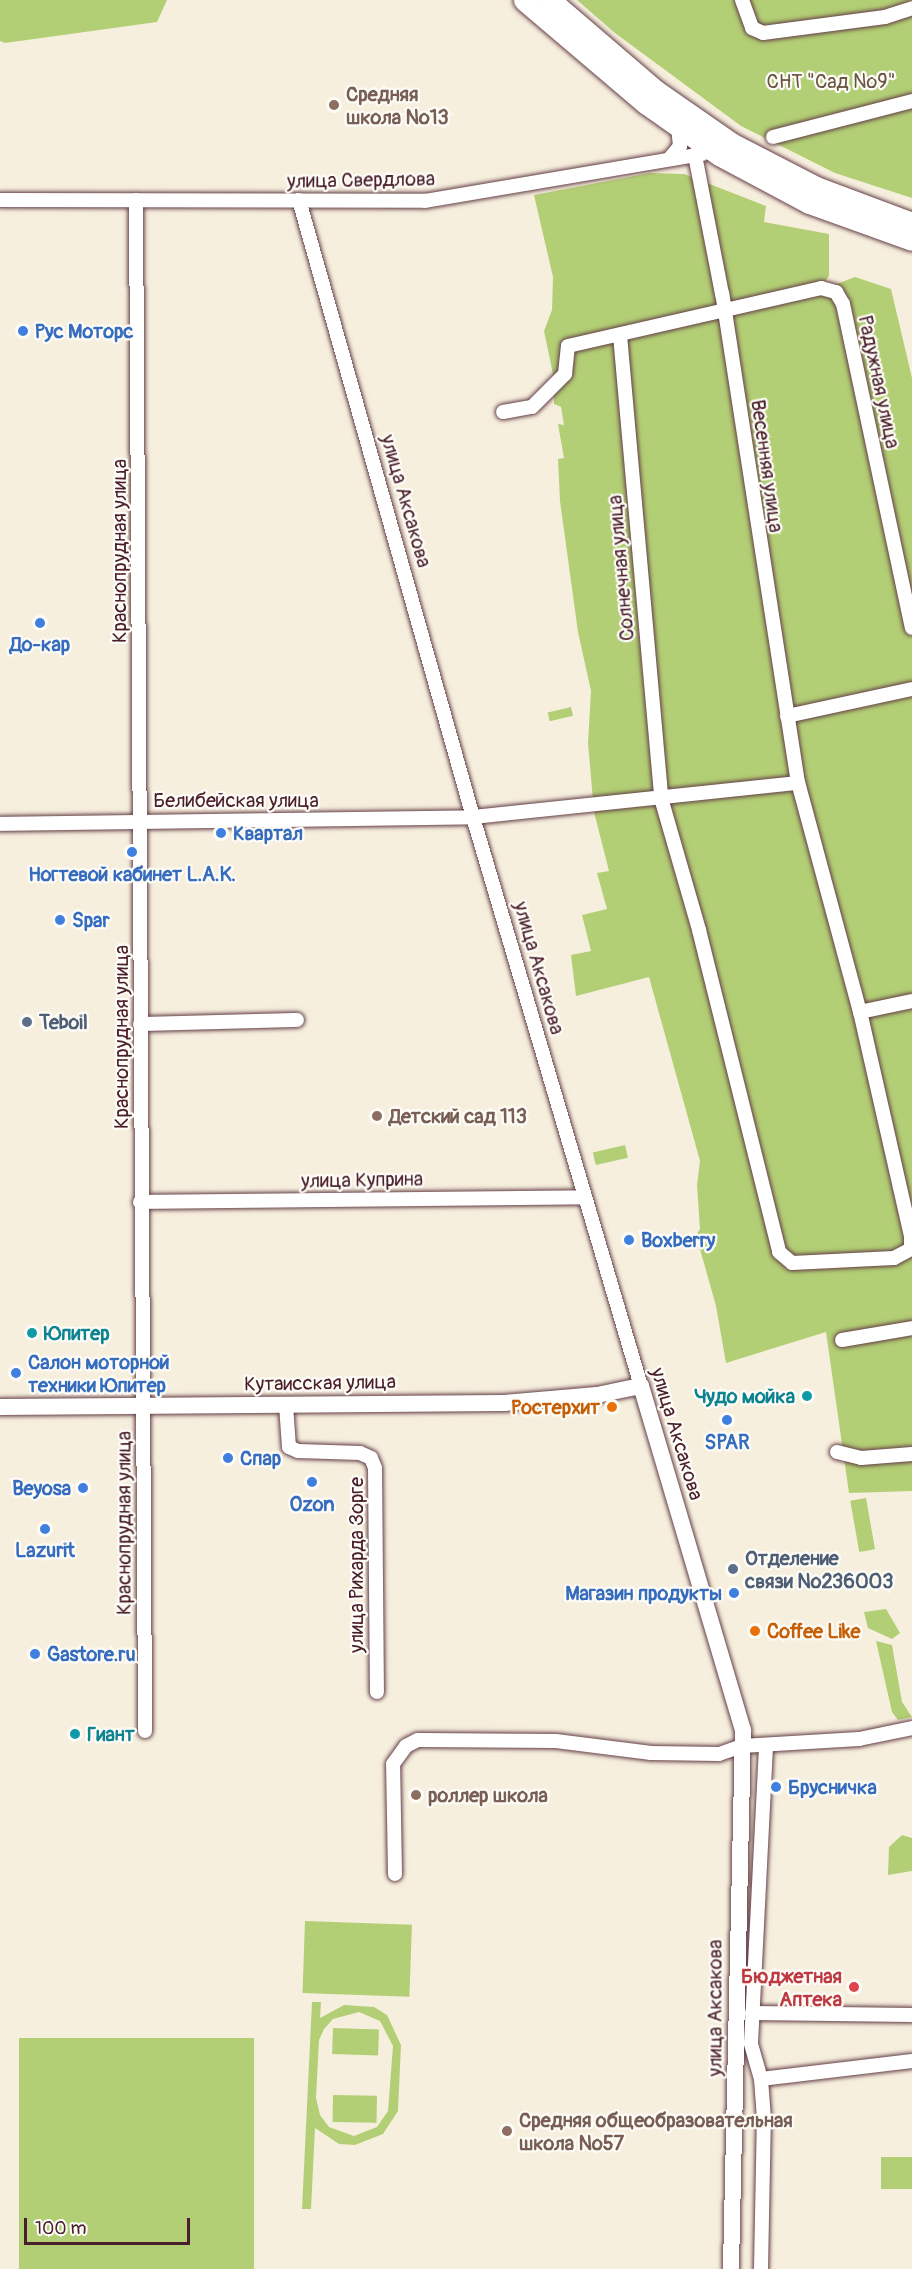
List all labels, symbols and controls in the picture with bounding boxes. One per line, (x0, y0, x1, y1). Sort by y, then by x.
park label: СНТ "Сад №9" (766, 69, 896, 93)
place label: Средняя школа №13 (346, 82, 449, 129)
marker: Средняя школа №13 (327, 98, 341, 112)
street label: улица Свердлова (287, 167, 435, 193)
street label: Радужная улица (853, 313, 905, 451)
place label: Рус Моторс (35, 319, 133, 343)
marker: Рус Моторс (16, 324, 30, 338)
street label: Весенняя улица (746, 398, 788, 534)
street label: улица Аксакова (376, 432, 436, 570)
street label: Краснопрудная улица (107, 459, 131, 643)
street label: Солнечная улица (603, 494, 639, 642)
marker: До-кар (33, 616, 47, 630)
place label: До-кар (10, 632, 70, 656)
street label: Белибейская улица (153, 788, 319, 812)
place label: Квартал (233, 821, 303, 845)
marker: Квартал (214, 826, 228, 840)
marker: Ногтевой кабинет L.A.K. (125, 845, 139, 859)
place label: Ногтевой кабинет L.A.K. (28, 862, 236, 886)
street label: улица Аксакова (509, 899, 569, 1037)
place label: Spar (72, 908, 110, 932)
marker: Spar (53, 913, 67, 927)
street label: Краснопрудная улица (109, 945, 133, 1129)
place label: Teboil (39, 1010, 88, 1034)
marker: Teboil (20, 1015, 34, 1029)
place label: Детский сад 113 (389, 1104, 527, 1128)
marker: Детский сад 113 (370, 1109, 384, 1123)
street label: улица Куприна (301, 1167, 423, 1193)
place label: Boxberry (641, 1228, 715, 1252)
marker: Boxberry (622, 1233, 636, 1247)
place label: Юпитер (44, 1321, 110, 1345)
marker: Юпитер (25, 1326, 39, 1340)
place label: Салон моторной техники Юпитер (28, 1350, 170, 1397)
street label: улица Аксакова (645, 1365, 709, 1503)
marker: Салон моторной техники Юпитер (9, 1366, 23, 1380)
street label: Кутаисская улица (244, 1370, 396, 1396)
place label: Чудо мойка (694, 1384, 795, 1408)
marker: Чудо мойка (800, 1389, 814, 1403)
place label: Ростерхит (511, 1395, 600, 1419)
marker: Ростерхит (605, 1400, 619, 1414)
marker: SPAR (720, 1413, 734, 1427)
place label: SPAR (704, 1430, 750, 1454)
street label: Краснопрудная улица (112, 1431, 136, 1615)
place label: Спар (240, 1446, 281, 1470)
marker: Спар (221, 1451, 235, 1465)
marker: Ozon (305, 1475, 319, 1489)
place label: Beyosa (12, 1476, 71, 1500)
street label: улица Рихарда Зорге (344, 1477, 368, 1653)
marker: Beyosa (76, 1481, 90, 1495)
place label: Ozon (290, 1492, 334, 1516)
marker: Lazurit (38, 1522, 52, 1536)
place label: Lazurit (15, 1538, 75, 1562)
place label: Отделение связи №236003 (745, 1546, 893, 1593)
marker: Отделение связи №236003 (726, 1562, 740, 1576)
place label: Магазин продукты (565, 1581, 722, 1605)
marker: Магазин продукты (727, 1586, 741, 1600)
place label: Coffee Like (767, 1619, 860, 1643)
marker: Coffee Like (748, 1624, 762, 1638)
place label: Gastore.ru (47, 1642, 135, 1666)
marker: Gastore.ru (28, 1647, 42, 1661)
place label: Гиант (87, 1722, 135, 1746)
marker: Гиант (68, 1727, 82, 1741)
place label: Брусничка (788, 1775, 877, 1799)
marker: Брусничка (769, 1780, 783, 1794)
place label: роллер школа (428, 1783, 548, 1807)
marker: роллер школа (409, 1788, 423, 1802)
street label: улица Аксакова (703, 1939, 727, 2077)
place label: Бюджетная Аптека (741, 1964, 842, 2011)
marker: Бюджетная Аптека (847, 1980, 861, 1994)
place label: Средняя общеобразовательная школа №57 (519, 2108, 793, 2155)
marker: Средняя общеобразовательная школа №57 (500, 2124, 514, 2138)
scale bar (27, 2206, 194, 2244)
text: 100 m (35, 2217, 87, 2240)

